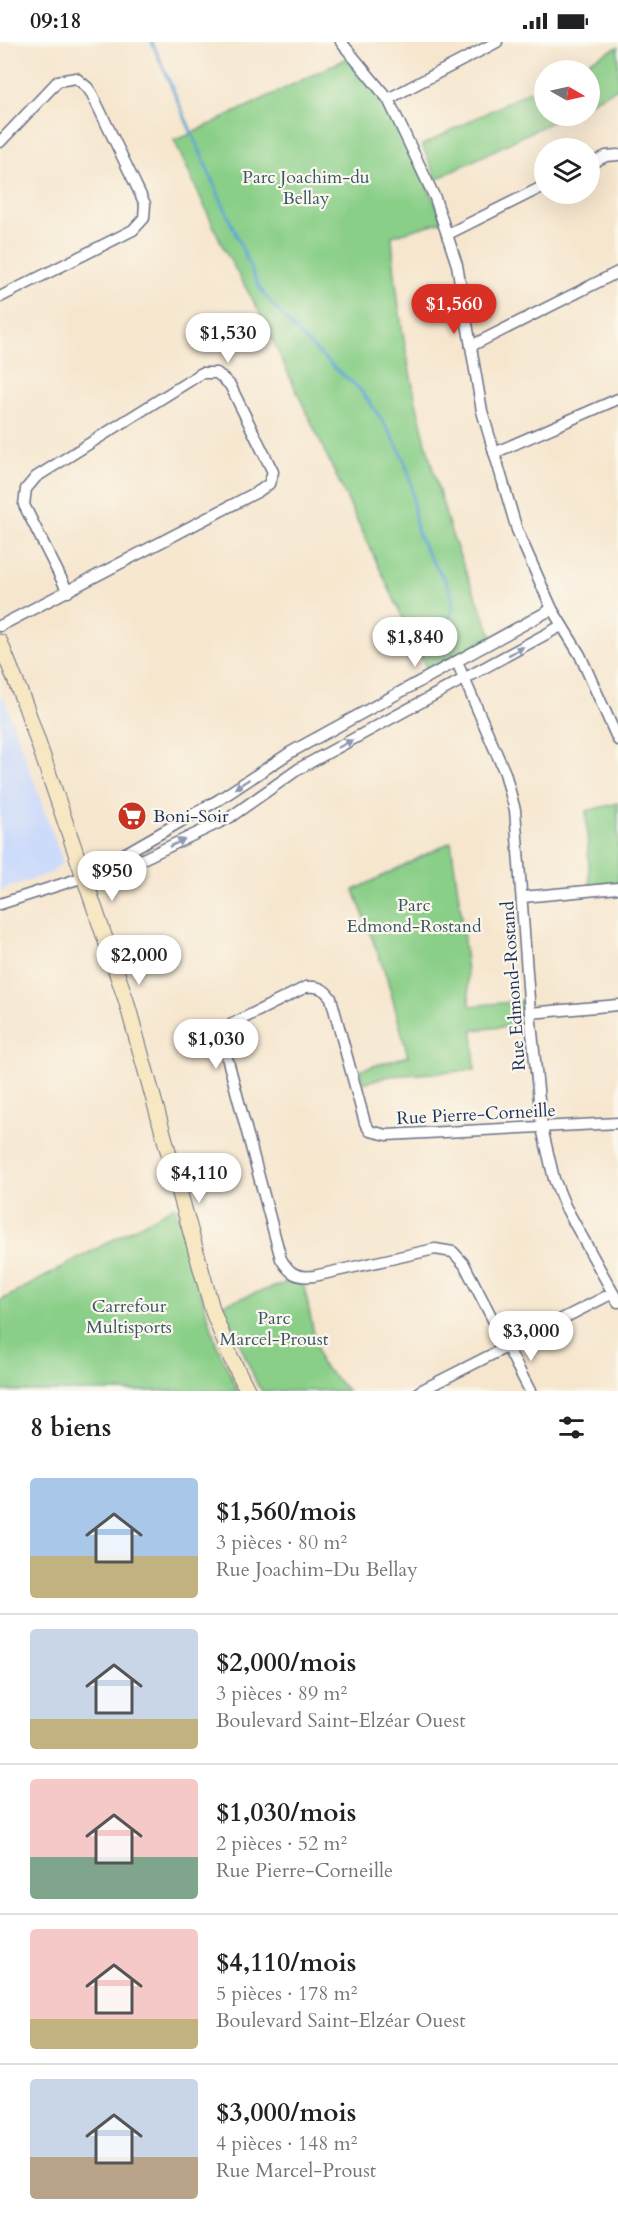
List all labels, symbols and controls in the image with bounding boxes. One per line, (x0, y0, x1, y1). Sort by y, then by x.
text: 09:18 (30, 6, 81, 36)
north arrow (534, 60, 600, 126)
map controls (534, 60, 600, 204)
button: layers (534, 138, 600, 204)
park label: Parc Joachim-du Bellay (242, 165, 370, 211)
pin: $1,560 (405, 284, 503, 335)
text: $1,560 (425, 290, 483, 317)
pin: $1,530 (179, 313, 277, 364)
text: $1,530 (199, 319, 257, 346)
pin: $1,840 (366, 617, 464, 668)
text: $1,840 (386, 623, 444, 650)
one-way arrow (508, 646, 525, 656)
one-way arrow (336, 739, 353, 749)
one-way arrow (234, 779, 250, 790)
supermarket icon: Boni-Soir (116, 800, 148, 832)
place label: Boni-Soir (153, 804, 229, 829)
one-way arrow (168, 838, 185, 847)
pin: $950 (76, 851, 148, 902)
text: $950 (92, 857, 132, 884)
park label: Parc Edmond-Rostand (347, 893, 482, 939)
street label: Rue Edmond-Rostand (495, 900, 532, 1072)
pin: $2,000 (90, 935, 188, 986)
text: $2,000 (110, 941, 168, 968)
pin: $1,030 (167, 1019, 265, 1070)
text: $1,030 (187, 1025, 245, 1052)
street label: Rue Pierre-Corneille (396, 1098, 556, 1131)
pin: $4,110 (150, 1153, 248, 1204)
text: $4,110 (170, 1159, 228, 1186)
park label: Carrefour Multisports (86, 1294, 172, 1340)
park label: Parc Marcel-Proust (220, 1306, 329, 1352)
pin: $3,000 (482, 1311, 580, 1362)
text: $3,000 (502, 1317, 560, 1344)
text: 8 biens (30, 1410, 111, 1445)
icon: filters (555, 1411, 588, 1444)
text: $1,560/mois (216, 1494, 356, 1529)
icon: home (78, 1502, 150, 1574)
text: 3 pièces · 80 m² (216, 1529, 347, 1556)
text: Rue Joachim-Du Bellay (216, 1556, 418, 1583)
text: $2,000/mois (216, 1645, 356, 1680)
icon: home (78, 1653, 150, 1725)
text: 3 pièces · 89 m² (216, 1680, 347, 1707)
text: Boulevard Saint-Elzéar Ouest (216, 1707, 466, 1734)
text: $1,030/mois (216, 1795, 356, 1830)
icon: home (78, 1803, 150, 1875)
text: 2 pièces · 52 m² (216, 1830, 347, 1857)
text: Rue Pierre-Corneille (216, 1857, 393, 1884)
text: $4,110/mois (216, 1945, 356, 1980)
icon: home (78, 1953, 150, 2025)
text: 5 pièces · 178 m² (216, 1980, 357, 2007)
text: Boulevard Saint-Elzéar Ouest (216, 2007, 466, 2034)
text: $3,000/mois (216, 2095, 356, 2130)
icon: home (78, 2103, 150, 2175)
text: 4 pièces · 148 m² (216, 2130, 357, 2157)
text: Rue Marcel-Proust (216, 2157, 376, 2184)

